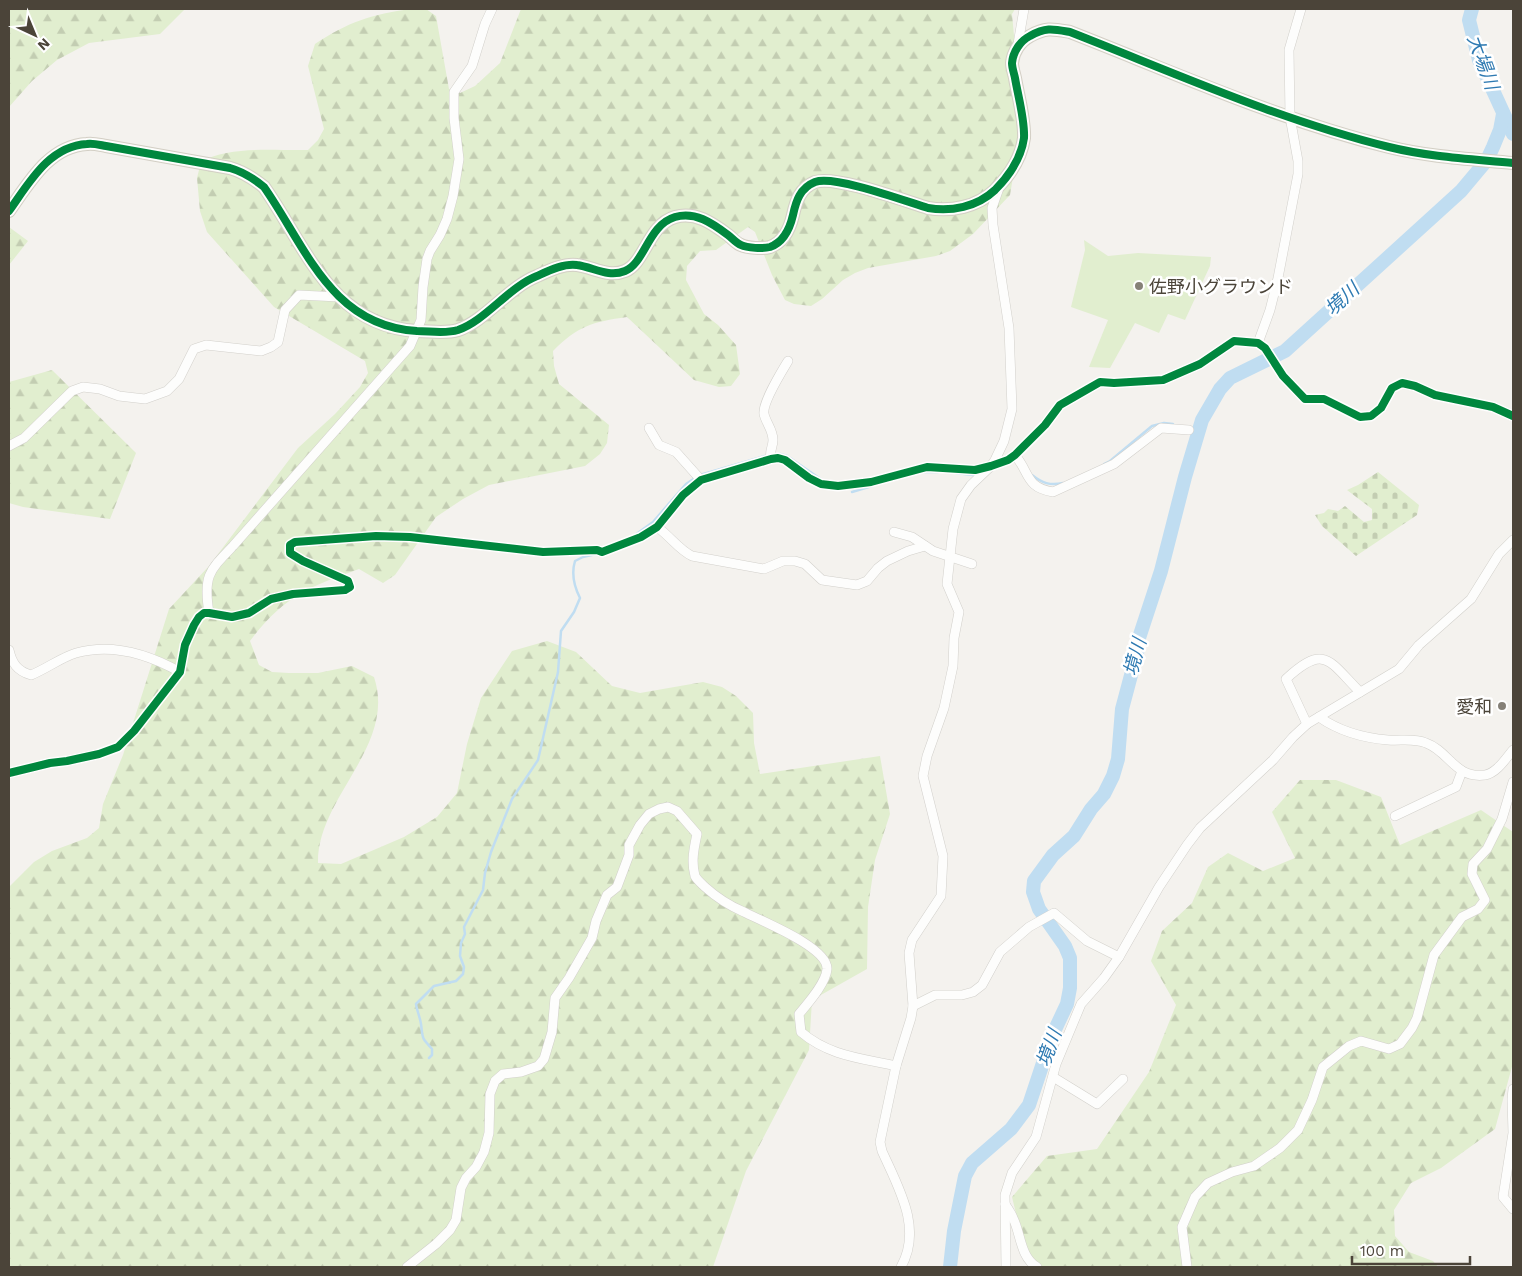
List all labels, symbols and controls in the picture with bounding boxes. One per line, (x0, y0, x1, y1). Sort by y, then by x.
north arrow (10, 10, 60, 60)
water label: 大場川 (1462, 31, 1504, 95)
text: N (35, 35, 53, 54)
place label: 佐野小グラウンド (1149, 276, 1293, 297)
water label: 境川 (1320, 276, 1365, 320)
marker: 佐野小グラウンド (1133, 280, 1145, 292)
water label: 境川 (1119, 634, 1152, 678)
place label: 愛和 (1456, 696, 1492, 717)
marker: 愛和 (1496, 700, 1508, 712)
water label: 境川 (1032, 1024, 1067, 1070)
scale bar (1352, 1234, 1470, 1266)
text: 100 m (1360, 1242, 1404, 1260)

